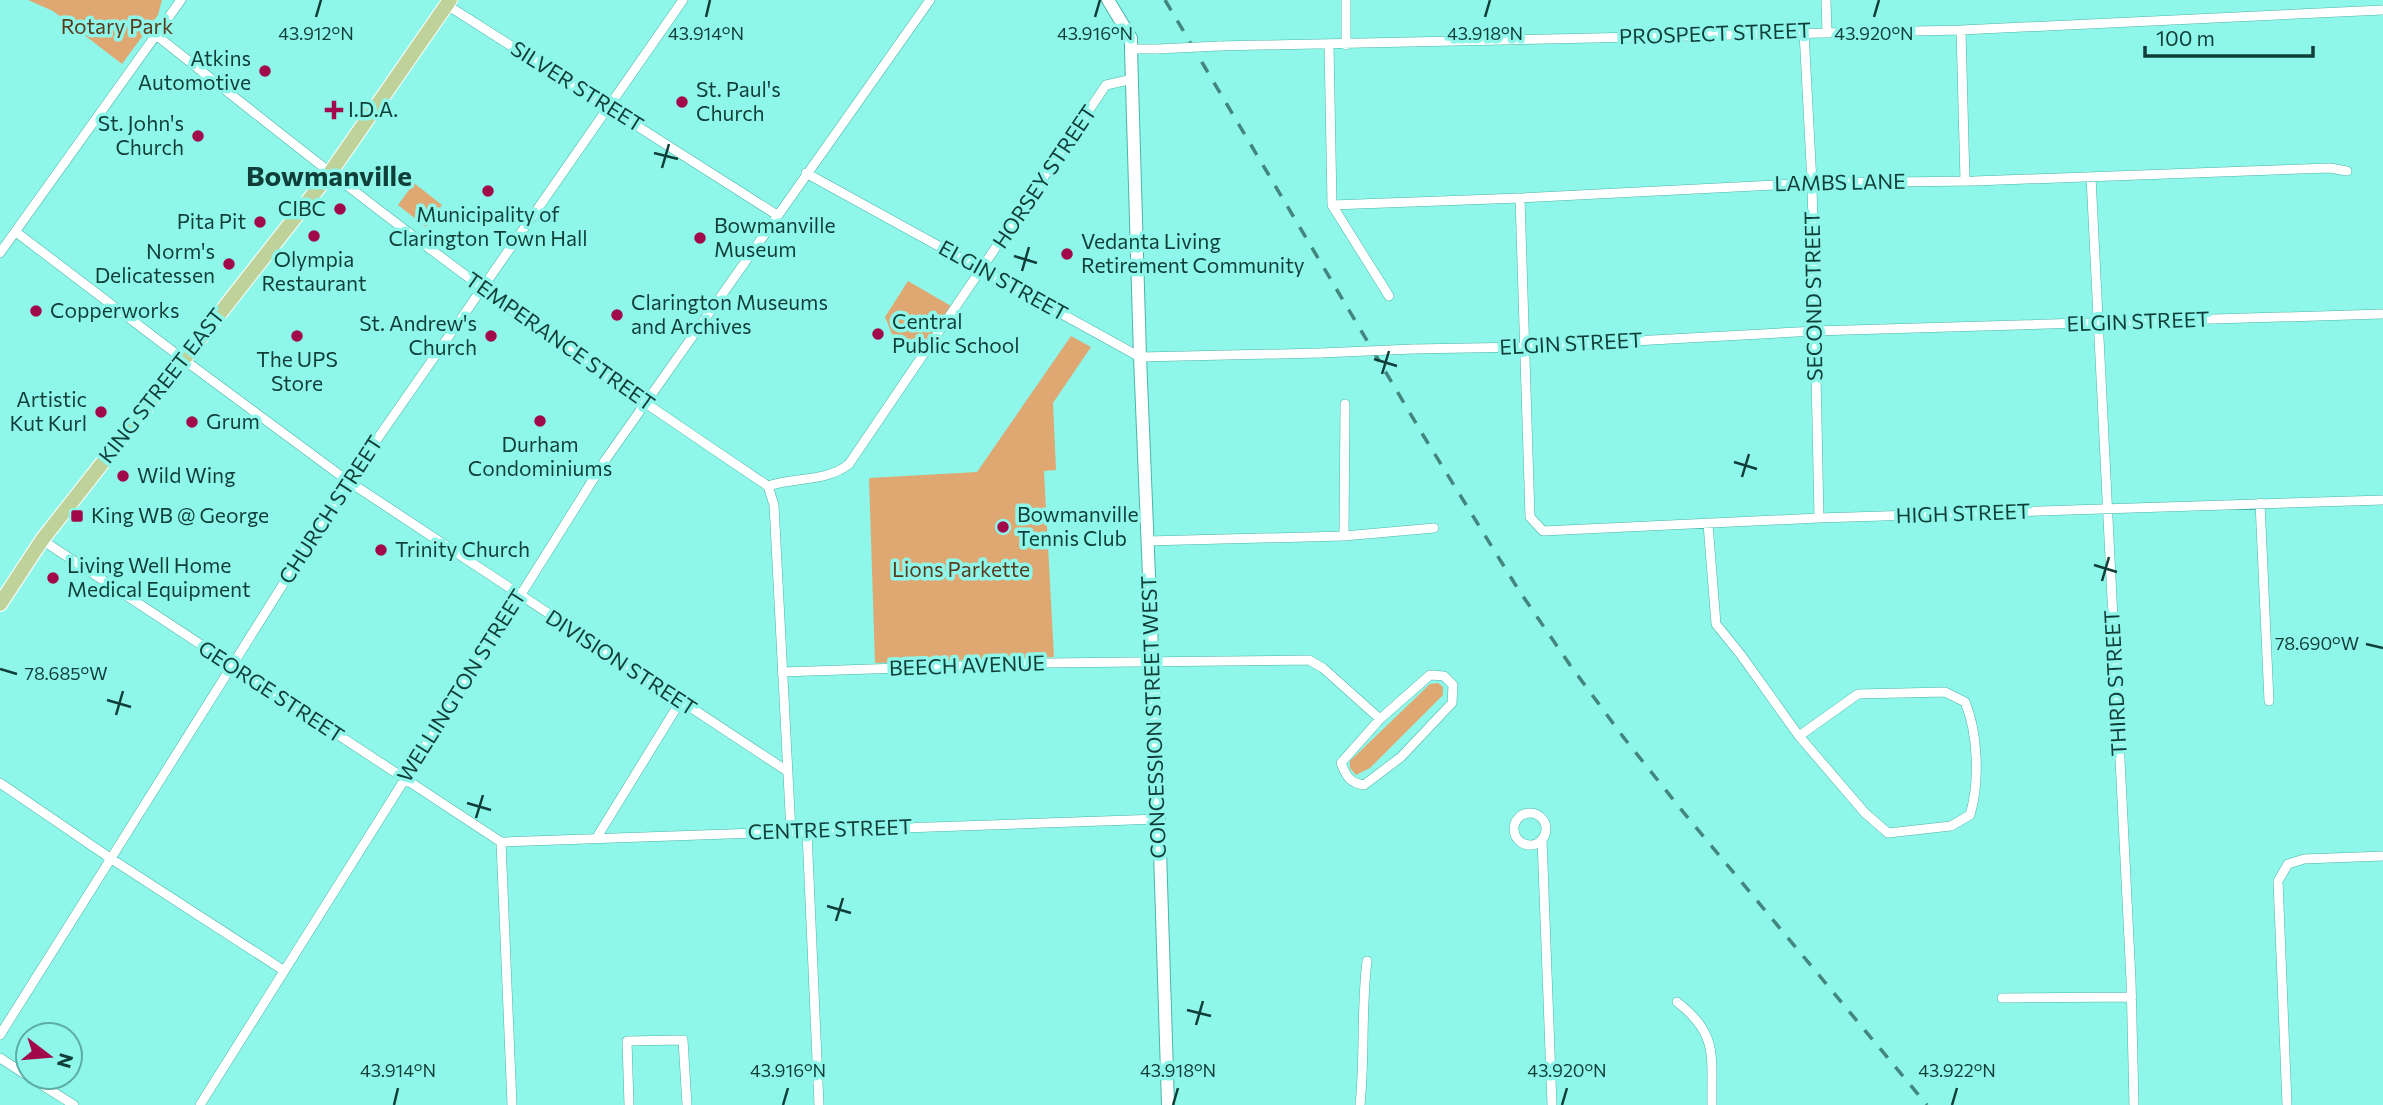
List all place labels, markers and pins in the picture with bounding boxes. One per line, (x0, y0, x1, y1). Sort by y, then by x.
place label: Atkins Automotive (138, 45, 251, 94)
marker: Atkins Automotive (257, 63, 273, 79)
place label: St. Paul's Church (696, 76, 781, 125)
marker: St. Paul's Church (674, 94, 690, 110)
place label: I.D.A. (348, 96, 398, 121)
marker: I.D.A. (326, 102, 342, 118)
place label: St. John's Church (98, 110, 184, 159)
marker: St. John's Church (190, 128, 206, 144)
marker: Municipality of Clarington Town Hall (480, 183, 496, 199)
place label: CIBC (278, 195, 326, 220)
marker: CIBC (332, 201, 348, 217)
place label: Municipality of Clarington Town Hall (388, 201, 588, 250)
place label: Pita Pit (177, 208, 246, 233)
place label: Bowmanville Museum (714, 212, 836, 261)
marker: Pita Pit (252, 214, 268, 230)
marker: Olympia Restaurant (306, 228, 322, 244)
place label: Vedanta Living Retirement Community (1081, 228, 1305, 277)
marker: Bowmanville Museum (692, 230, 708, 246)
place label: Norm's Delicatessen (95, 238, 215, 287)
place label: Olympia Restaurant (261, 246, 367, 295)
marker: Vedanta Living Retirement Community (1059, 246, 1075, 262)
marker: Norm's Delicatessen (221, 256, 237, 272)
place label: Clarington Museums and Archives (631, 289, 828, 338)
place label: Copperworks (50, 297, 180, 322)
marker: Copperworks (28, 303, 44, 319)
marker: Clarington Museums and Archives (609, 307, 625, 323)
place label: Central Public School (892, 308, 1020, 357)
place label: St. Andrew's Church (359, 310, 477, 359)
marker: Central Public School (870, 326, 886, 342)
marker: The UPS Store (289, 328, 305, 344)
marker: St. Andrew's Church (483, 328, 499, 344)
place label: The UPS Store (256, 346, 338, 395)
place label: Artistic Kut Kurl (10, 386, 87, 435)
marker: Artistic Kut Kurl (93, 404, 109, 420)
place label: Grum (206, 408, 260, 433)
marker: Durham Condominiums (532, 413, 548, 429)
marker: Grum (184, 414, 200, 430)
place label: Durham Condominiums (468, 431, 612, 480)
place label: Wild Wing (137, 462, 236, 487)
marker: Wild Wing (115, 468, 131, 484)
place label: Bowmanville Tennis Club (1017, 501, 1139, 550)
place label: King WB @ George (91, 502, 269, 527)
marker: King WB @ George (69, 508, 85, 524)
marker: Bowmanville Tennis Club (995, 519, 1011, 535)
place label: Trinity Church (395, 536, 530, 561)
marker: Trinity Church (373, 542, 389, 558)
place label: Living Well Home Medical Equipment (67, 552, 251, 601)
marker: Living Well Home Medical Equipment (45, 570, 61, 586)

